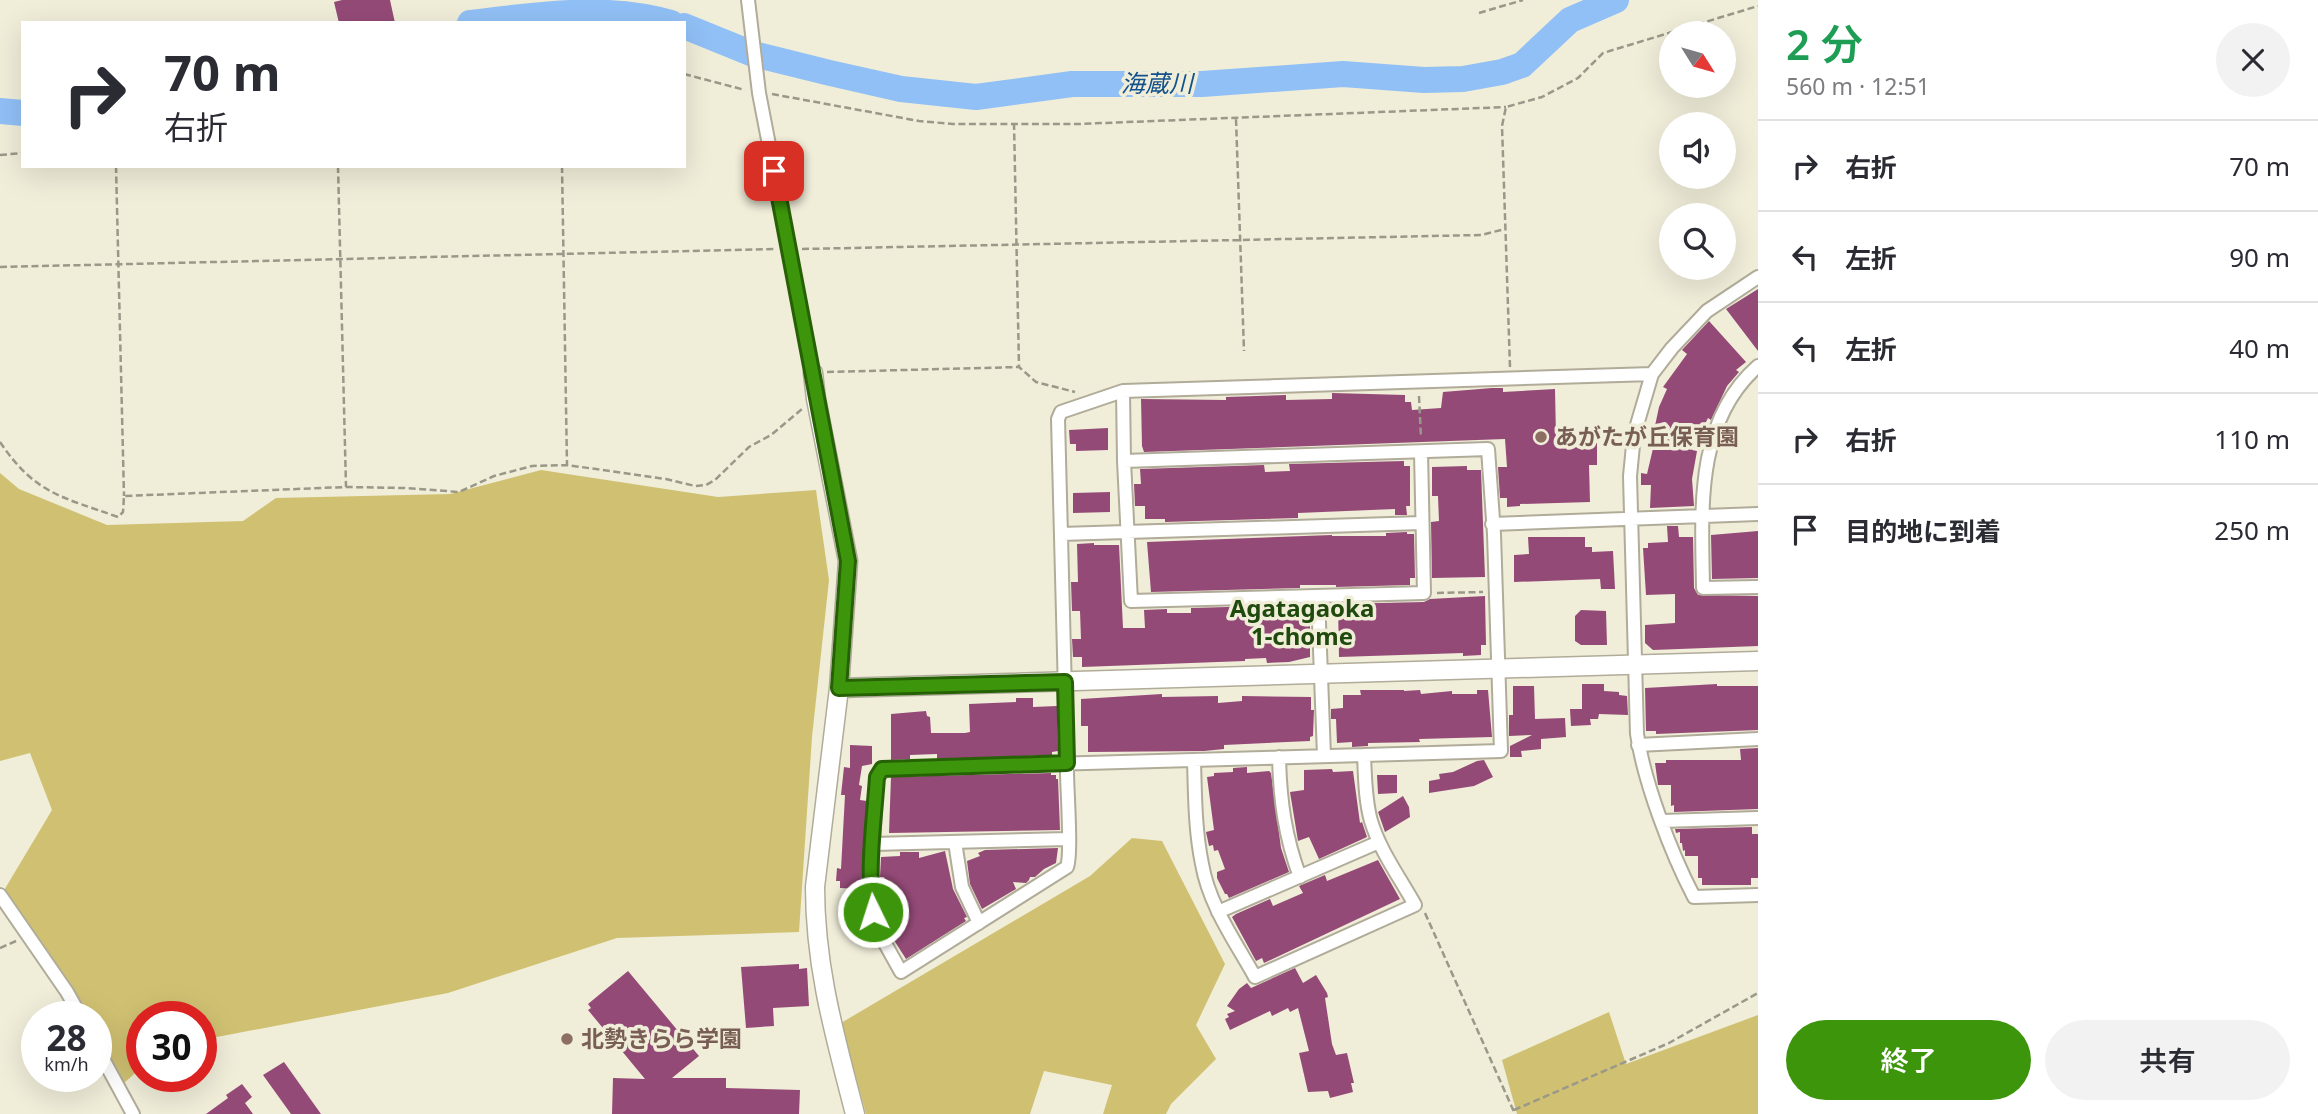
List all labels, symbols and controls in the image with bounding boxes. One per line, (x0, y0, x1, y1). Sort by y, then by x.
text: 2 分 (1786, 15, 1863, 72)
north arrow (1659, 21, 1736, 98)
map controls (1659, 21, 1736, 280)
button: close (2216, 23, 2290, 97)
text: 70 m (164, 39, 281, 105)
icon: right (49, 49, 140, 140)
water label: 海蔵川 (1121, 66, 1196, 99)
text: 560 m · 12:51 (1786, 70, 1930, 102)
text: 右折 (164, 105, 228, 148)
button: sound (1659, 112, 1736, 189)
pin (744, 141, 804, 201)
icon: right (1786, 147, 1824, 185)
text: 70 m (2229, 148, 2290, 184)
text: 右折 (1845, 149, 1897, 185)
icon: arrive (755, 152, 793, 190)
button: search (1659, 203, 1736, 280)
icon: left (1786, 238, 1824, 276)
text: 90 m (2229, 239, 2290, 275)
text: 左折 (1845, 240, 1897, 276)
icon: left (1786, 329, 1824, 367)
text: 40 m (2229, 330, 2290, 366)
text: 左折 (1845, 331, 1897, 367)
place label: あがたが丘保育園 (1555, 420, 1739, 452)
icon: right (1786, 420, 1824, 458)
text: 110 m (2214, 421, 2290, 457)
text: 右折 (1845, 422, 1897, 458)
marker: あがたが丘保育園 (1533, 429, 1549, 445)
icon: arrive (1786, 511, 1824, 549)
text: 250 m (2214, 512, 2290, 548)
text: 目的地に到着 (1845, 513, 2001, 549)
district label: Agatagaoka 1-chome (1230, 591, 1374, 652)
position arrow (836, 875, 910, 949)
speed limit sign: 30 (126, 1001, 217, 1092)
text: 28 (46, 1014, 87, 1061)
button: 終了 (1786, 1020, 2031, 1100)
button: 共有 (2045, 1020, 2290, 1100)
place label: 北勢きらら学園 (581, 1022, 742, 1054)
marker: 北勢きらら学園 (559, 1031, 575, 1047)
text: km/h (44, 1052, 89, 1076)

